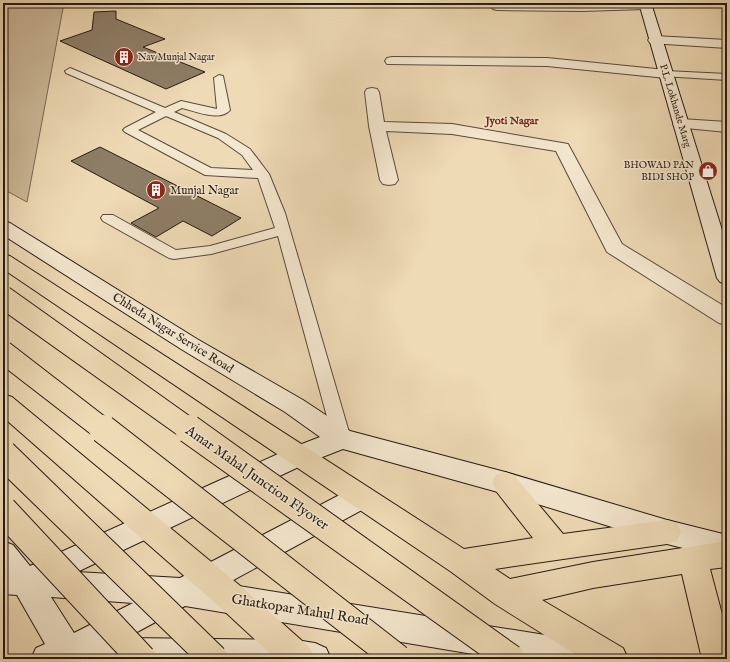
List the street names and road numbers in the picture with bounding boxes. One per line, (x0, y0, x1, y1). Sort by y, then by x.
street label: P.L. Lokhande Marg (656, 63, 694, 150)
street label: Chheda Nagar Service Road (110, 290, 237, 377)
street label: Amar Mahal Junction Flyover (181, 421, 332, 534)
street label: Ghatkopar Mahul Road (230, 590, 370, 630)

